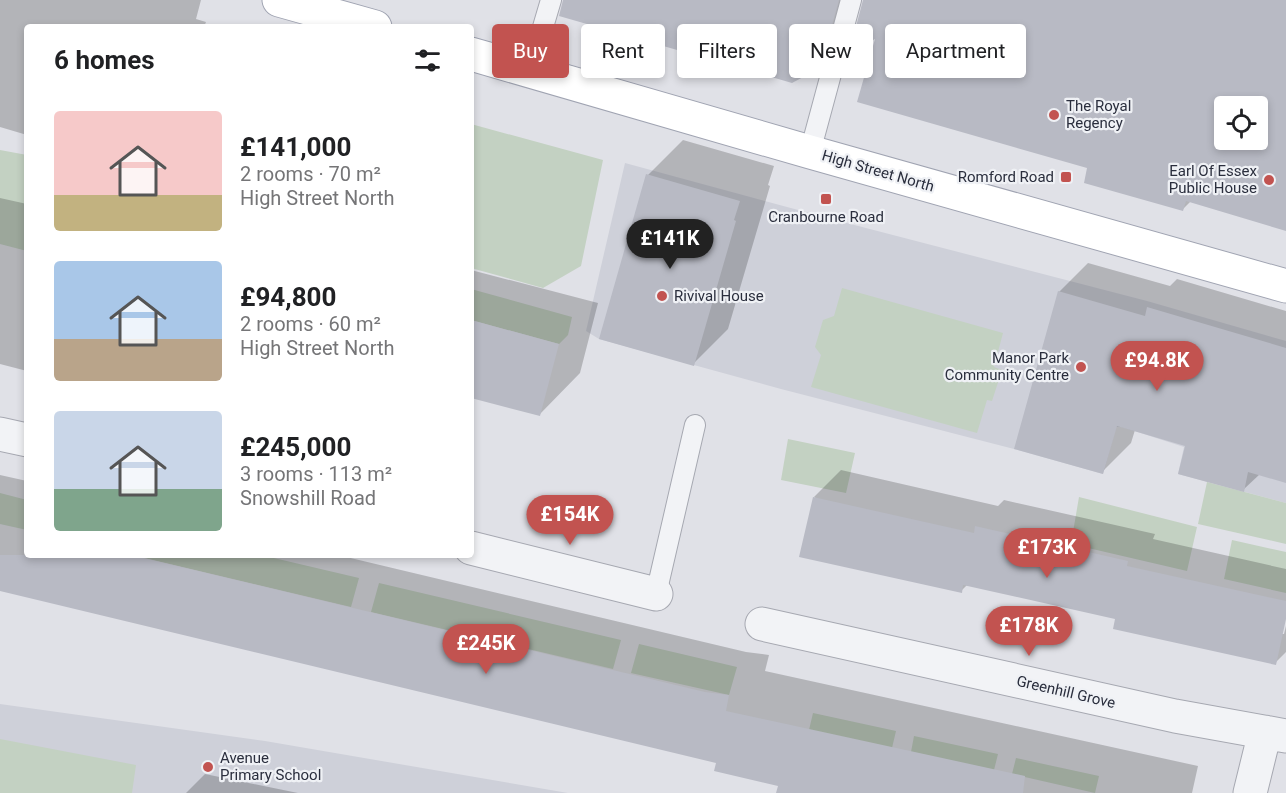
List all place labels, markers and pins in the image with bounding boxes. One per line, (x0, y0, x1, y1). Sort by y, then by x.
place label: The Royal Regency (1066, 97, 1131, 132)
marker: The Royal Regency (1047, 108, 1061, 122)
place label: Earl Of Essex Public House (1169, 162, 1258, 197)
place label: Romford Road (958, 168, 1054, 186)
marker: Romford Road (1059, 170, 1073, 184)
marker: Earl Of Essex Public House (1262, 173, 1276, 187)
marker: Cranbourne Road (819, 192, 833, 206)
place label: Cranbourne Road (768, 208, 884, 226)
pin: £141K (628, 219, 712, 270)
place label: Rivival House (674, 287, 764, 305)
marker: Rivival House (655, 289, 669, 303)
pin: £94.8K (1108, 341, 1206, 392)
place label: Manor Park Community Centre (945, 349, 1069, 384)
marker: Manor Park Community Centre (1074, 360, 1088, 374)
pin: £154K (528, 495, 612, 546)
pin: £173K (1005, 528, 1089, 579)
pin: £178K (987, 606, 1071, 657)
pin: £245K (444, 624, 528, 675)
place label: Avenue Primary School (220, 749, 321, 784)
marker: Avenue Primary School (201, 760, 215, 774)

